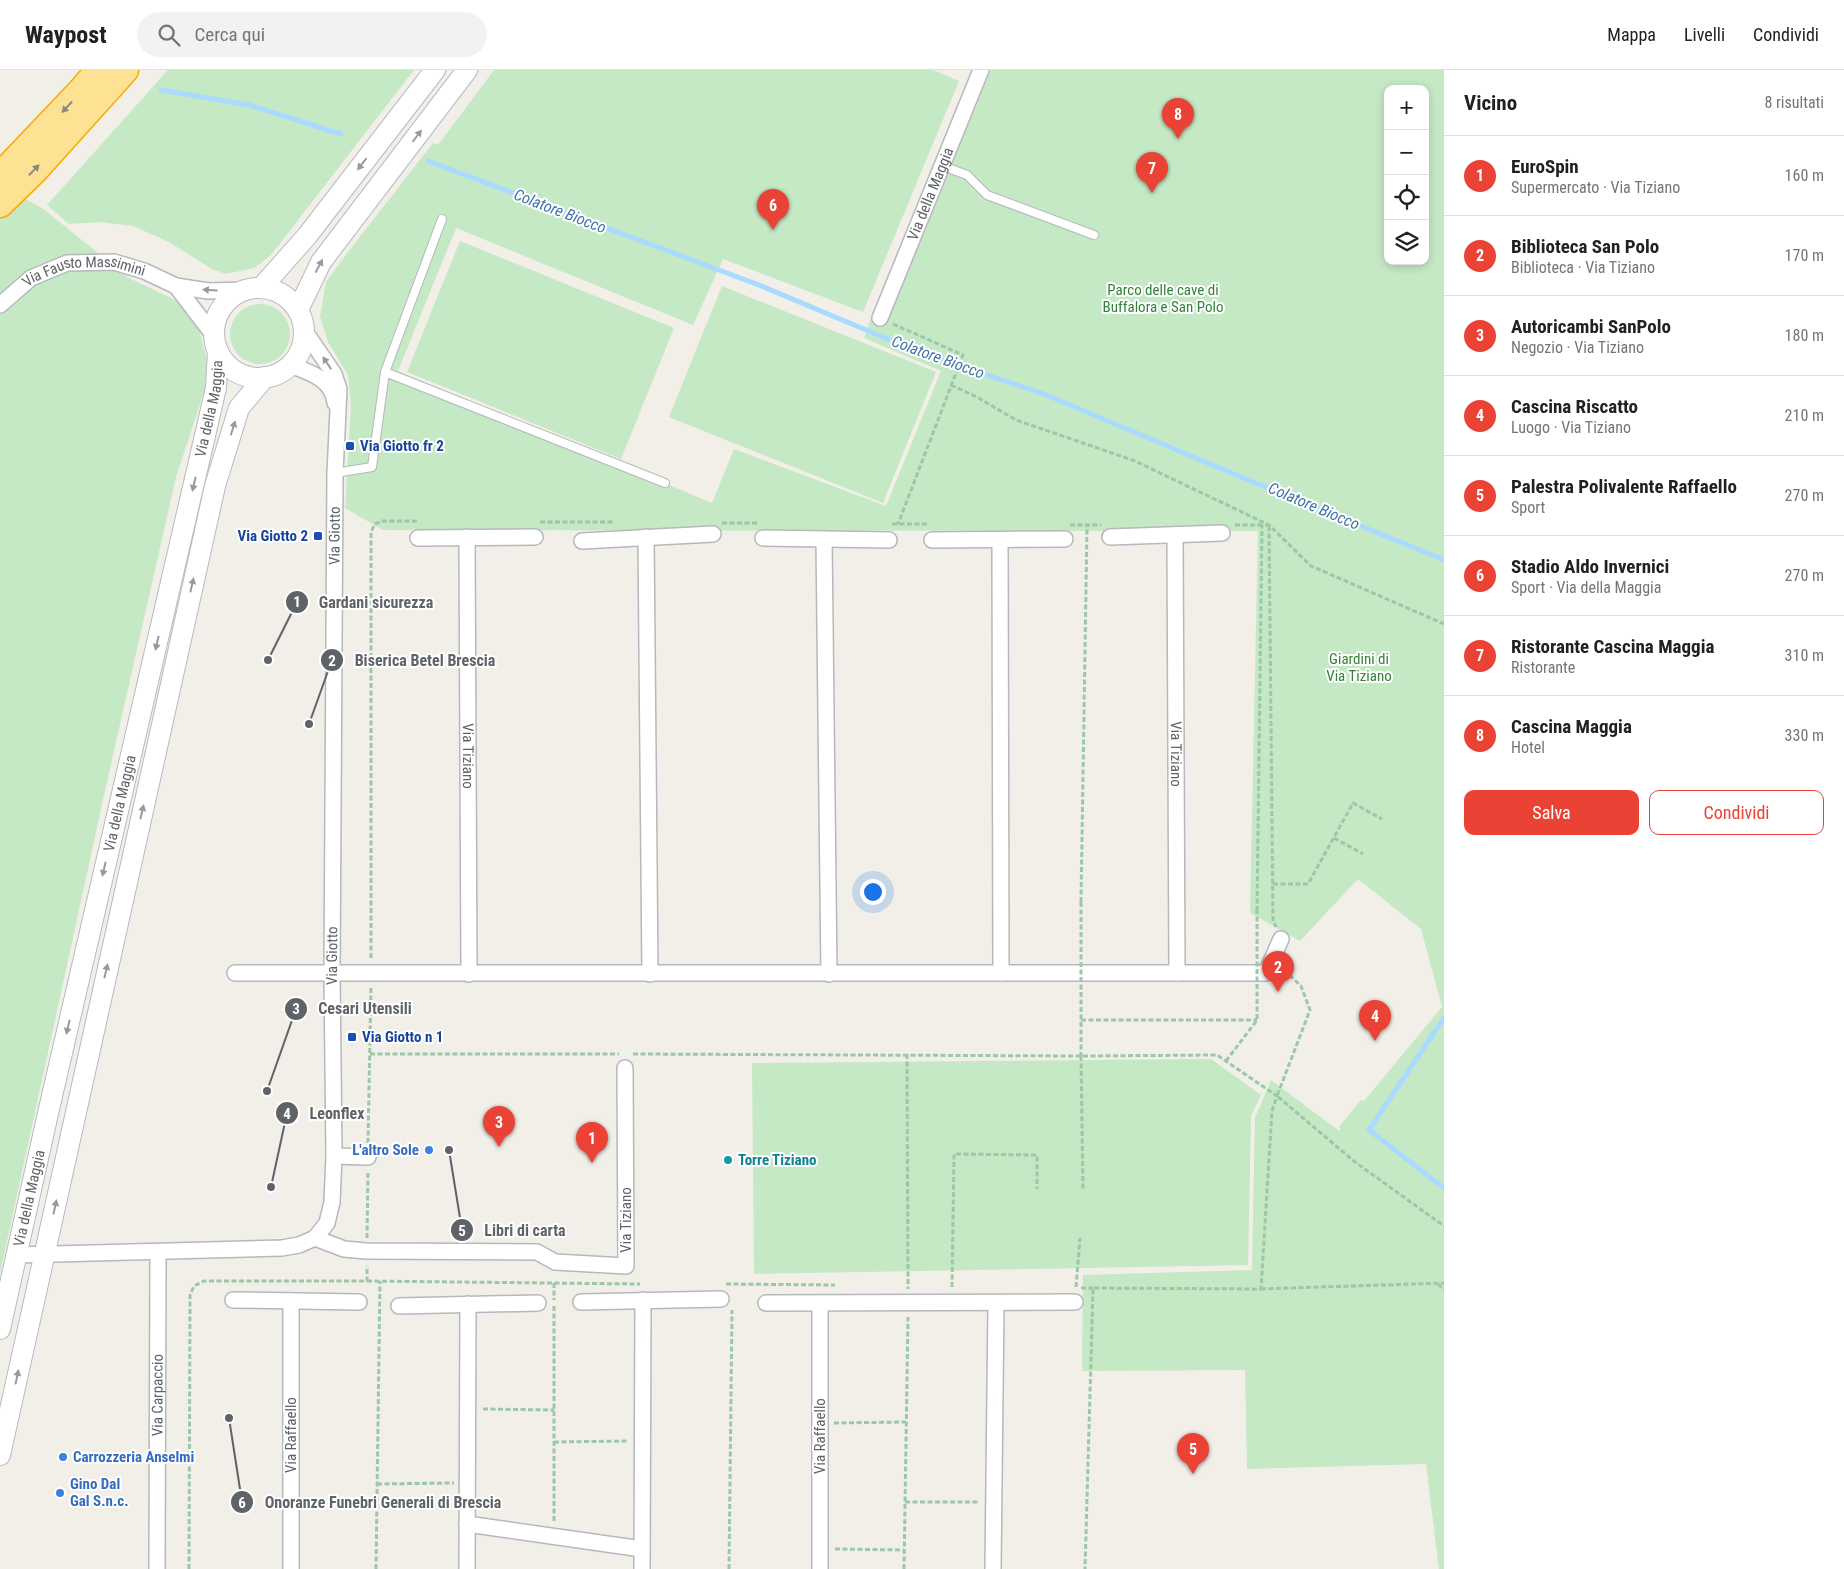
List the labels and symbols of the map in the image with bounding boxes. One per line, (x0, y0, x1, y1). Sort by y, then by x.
pin: 8 (1162, 98, 1194, 139)
one-way arrow (61, 100, 72, 113)
one-way arrow (411, 130, 422, 143)
street label: Via della Maggia (904, 145, 957, 243)
pin: 7 (1136, 152, 1168, 193)
one-way arrow (357, 157, 368, 170)
one-way arrow (28, 164, 40, 176)
water label: Colatore Biocco (511, 185, 609, 237)
pin: 6 (757, 189, 789, 230)
street label: Via Fausto Massimini (19, 252, 148, 291)
one-way arrow (315, 259, 323, 273)
park label: Parco delle cave di Buffalora e San Polo (1103, 281, 1223, 316)
one-way arrow (202, 286, 218, 294)
water label: Colatore Biocco (889, 331, 987, 383)
one-way arrow (322, 357, 332, 370)
street label: Via della Maggia (191, 360, 226, 459)
one-way arrow (229, 420, 237, 435)
place label: Via Giotto fr 2 (360, 437, 444, 455)
marker: Via Giotto fr 2 (344, 440, 356, 452)
one-way arrow (190, 477, 198, 492)
water label: Colatore Biocco (1266, 478, 1363, 534)
street label: Via Giotto (325, 506, 344, 565)
place label: Via Giotto 2 (238, 527, 308, 545)
marker: Via Giotto 2 (312, 530, 324, 542)
one-way arrow (189, 577, 197, 593)
callout: Gardani sicurezza (284, 587, 444, 618)
text: 1 (293, 593, 301, 611)
text: Gardani sicurezza (319, 593, 434, 612)
one-way arrow (153, 635, 161, 650)
callout: Biserica Betel Brescia (319, 645, 505, 676)
park label: Giardini di Via Tiziano (1326, 650, 1392, 685)
text: Biserica Betel Brescia (355, 651, 496, 670)
text: 2 (328, 652, 336, 670)
street label: Via Tiziano (1167, 721, 1185, 787)
street label: Via Tiziano (459, 723, 477, 789)
street label: Via della Maggia (100, 753, 140, 854)
one-way arrow (138, 805, 146, 820)
one-way arrow (100, 861, 108, 877)
your location (860, 879, 886, 905)
street label: Via Giotto (323, 926, 341, 985)
pin: 2 (1262, 951, 1294, 992)
one-way arrow (103, 962, 111, 978)
callout: Cesari Utensili (283, 993, 422, 1024)
text: Cesari Utensili (318, 999, 412, 1018)
text: 3 (292, 1000, 300, 1018)
pin: 4 (1359, 1000, 1391, 1041)
one-way arrow (64, 1020, 72, 1035)
place label: Via Giotto n 1 (362, 1028, 443, 1046)
marker: Via Giotto n 1 (346, 1031, 358, 1043)
callout: Leonflex (274, 1098, 374, 1129)
text: Leonflex (310, 1104, 365, 1123)
text: 4 (283, 1105, 291, 1123)
pin: 3 (483, 1106, 515, 1147)
pin: 1 (576, 1122, 608, 1163)
place label: L'altro Sole (352, 1141, 419, 1159)
marker: L'altro Sole (423, 1144, 435, 1156)
street label: Via della Maggia (10, 1148, 49, 1248)
place label: Torre Tiziano (738, 1151, 816, 1169)
marker: Torre Tiziano (722, 1154, 734, 1166)
street label: Via Tiziano (617, 1187, 635, 1253)
one-way arrow (51, 1198, 59, 1214)
callout: Libri di carta (450, 1215, 576, 1246)
text: Libri di carta (484, 1221, 566, 1240)
text: 5 (458, 1222, 466, 1240)
street label: Via Carpaccio (148, 1354, 167, 1436)
one-way arrow (13, 1369, 21, 1384)
street label: Via Raffaello (282, 1397, 300, 1473)
street label: Via Raffaello (811, 1398, 829, 1474)
pin: 5 (1177, 1433, 1209, 1474)
place label: Carrozzeria Anselmi (73, 1448, 194, 1466)
marker: Carrozzeria Anselmi (57, 1451, 69, 1463)
place label: Gino Dal Gal S.n.c. (70, 1475, 129, 1510)
marker: Gino Dal Gal S.n.c. (54, 1487, 66, 1499)
callout: Onoranze Funebri Generali di Brescia (230, 1487, 512, 1518)
text: Onoranze Funebri Generali di Brescia (265, 1493, 502, 1512)
text: 6 (238, 1494, 246, 1512)

